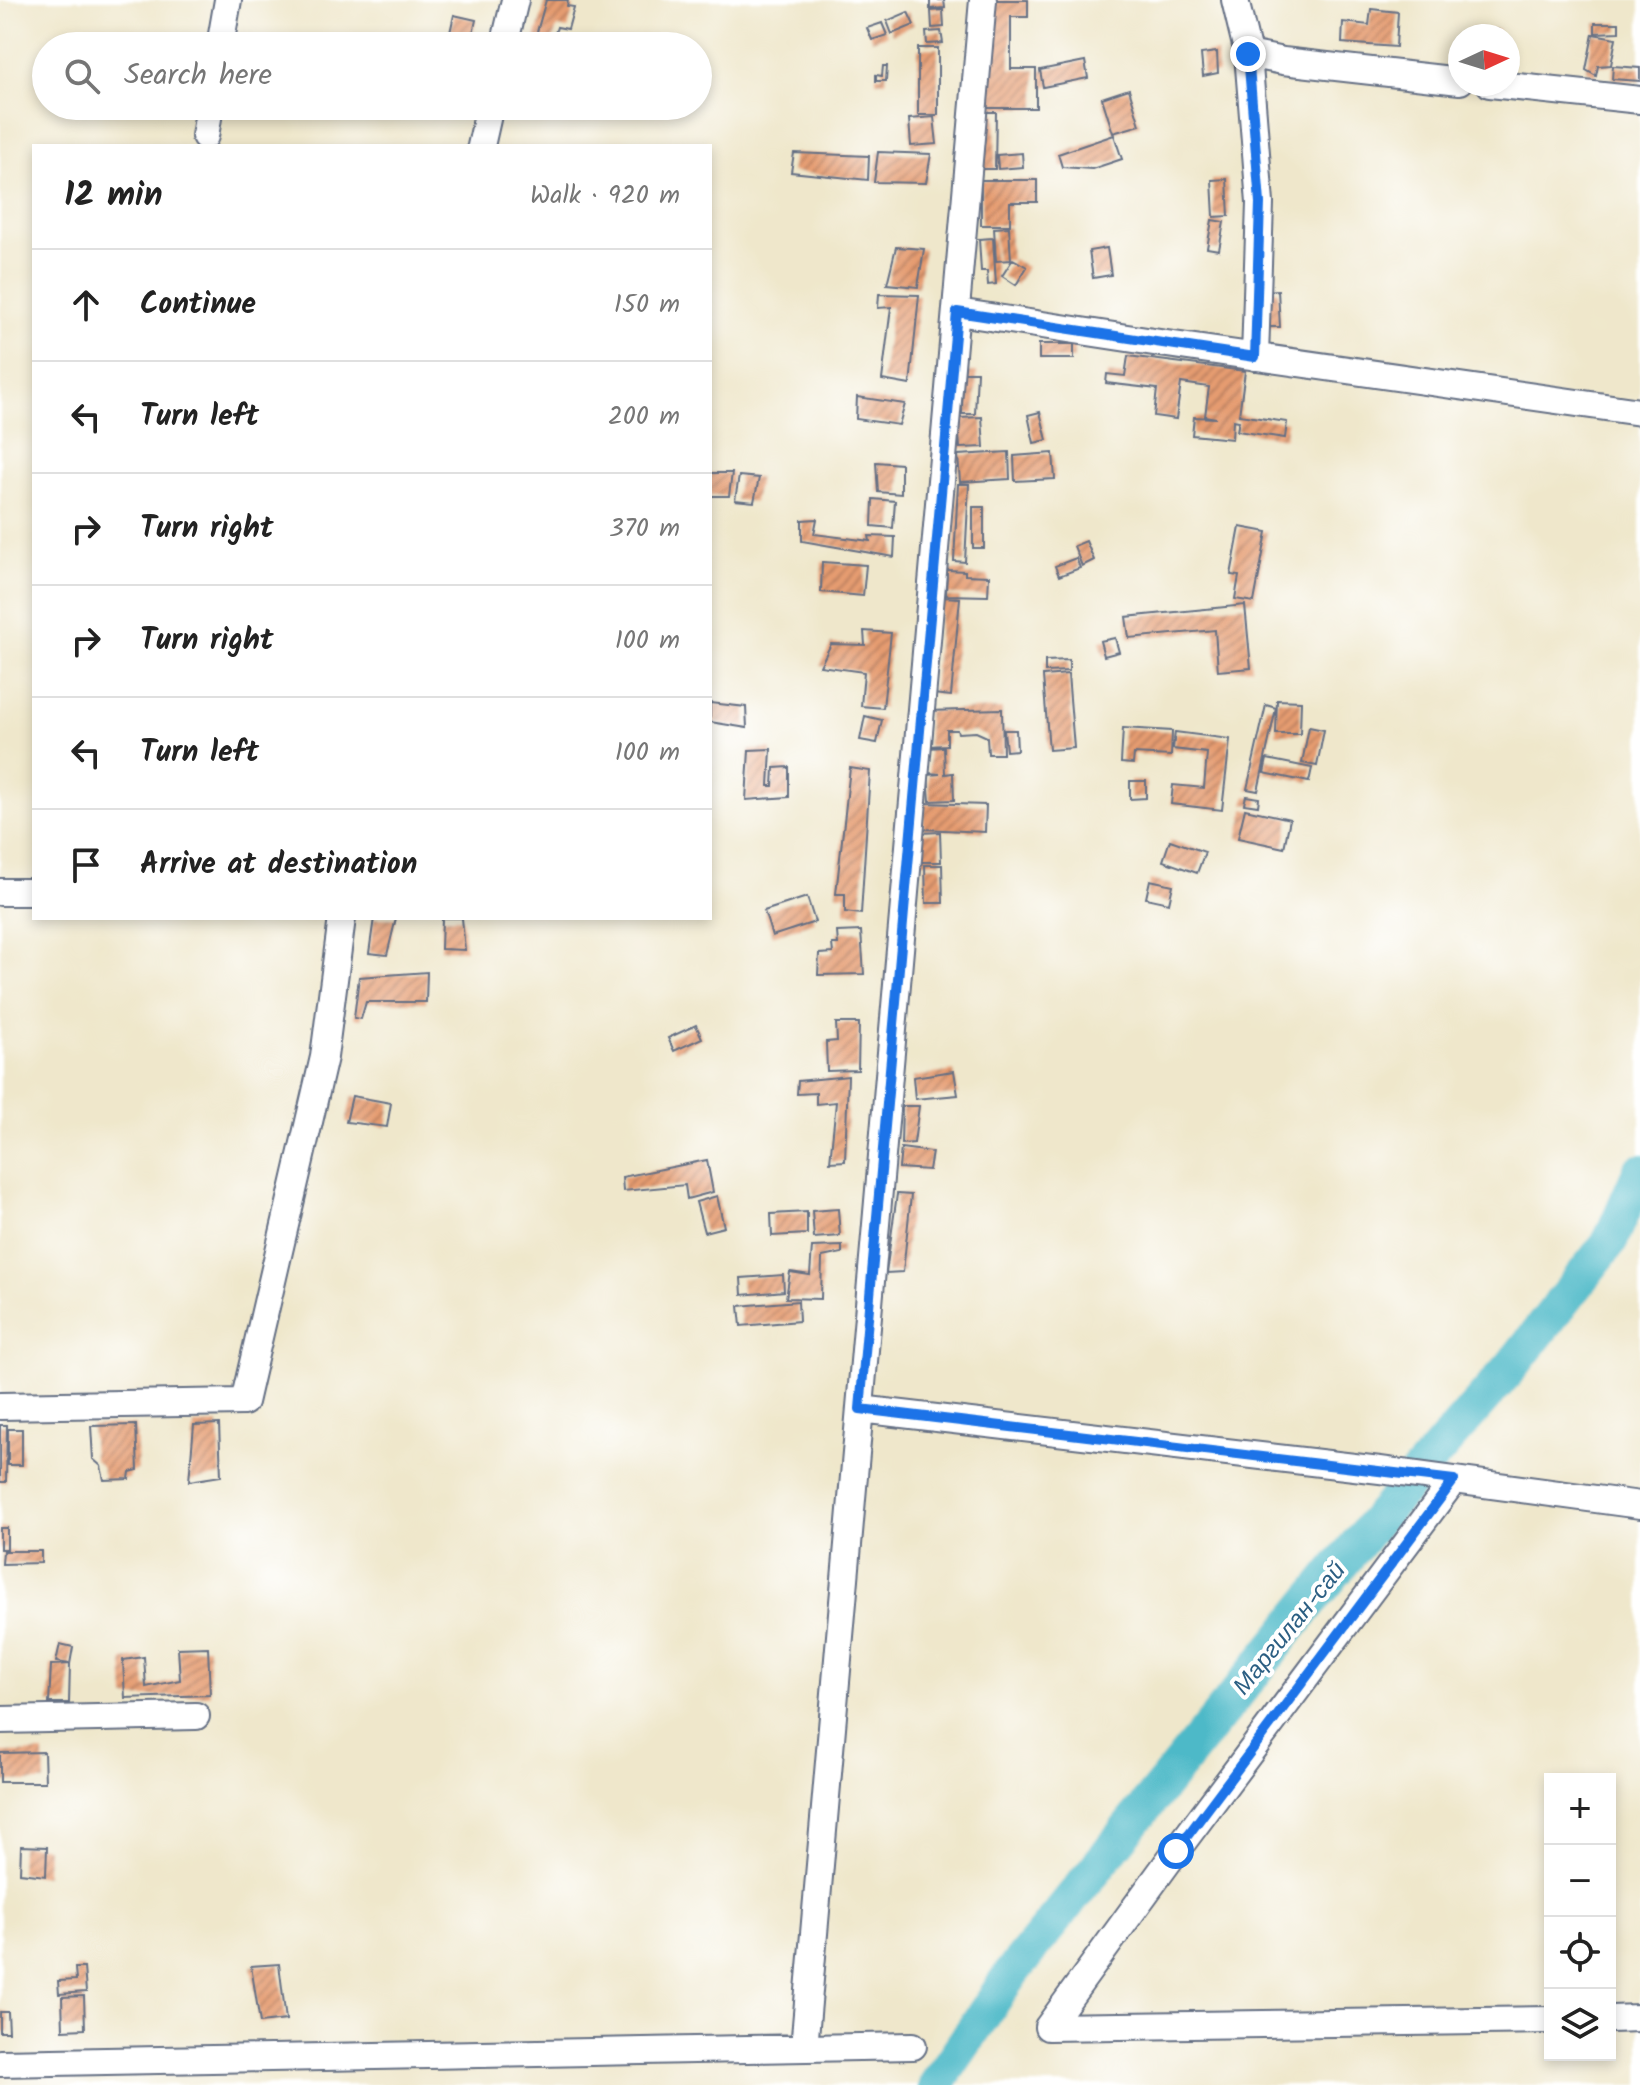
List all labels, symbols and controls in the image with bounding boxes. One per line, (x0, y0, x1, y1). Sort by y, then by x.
north arrow (1448, 24, 1520, 96)
search box (32, 32, 712, 120)
route end (1230, 36, 1266, 72)
text: Search here (124, 52, 272, 100)
icon: search (60, 54, 104, 98)
text: 12 min (64, 169, 163, 223)
text: Walk · 920 m (530, 175, 680, 217)
text: Continue (140, 281, 256, 329)
icon: ahead (64, 283, 108, 327)
text: 150 m (614, 284, 680, 326)
text: Turn left (140, 393, 259, 441)
icon: left (64, 395, 108, 439)
text: 200 m (608, 396, 680, 438)
text: Turn right (140, 505, 273, 553)
icon: right (64, 507, 108, 551)
text: 370 m (609, 508, 680, 550)
text: Turn right (140, 617, 273, 665)
icon: right (64, 619, 108, 663)
text: 100 m (615, 620, 680, 662)
text: Turn left (140, 729, 259, 777)
icon: left (64, 731, 108, 775)
text: 100 m (615, 732, 680, 774)
text: Arrive at destination (140, 841, 417, 889)
icon: arrive (64, 843, 108, 887)
water label: Маргилан-сай (1224, 1554, 1356, 1704)
map controls (1544, 1773, 1616, 2061)
button: + (1544, 1773, 1616, 1845)
route start (1158, 1833, 1194, 1869)
button: − (1544, 1845, 1616, 1917)
button: locate (1544, 1917, 1616, 1989)
button: layers (1544, 1989, 1616, 2061)

